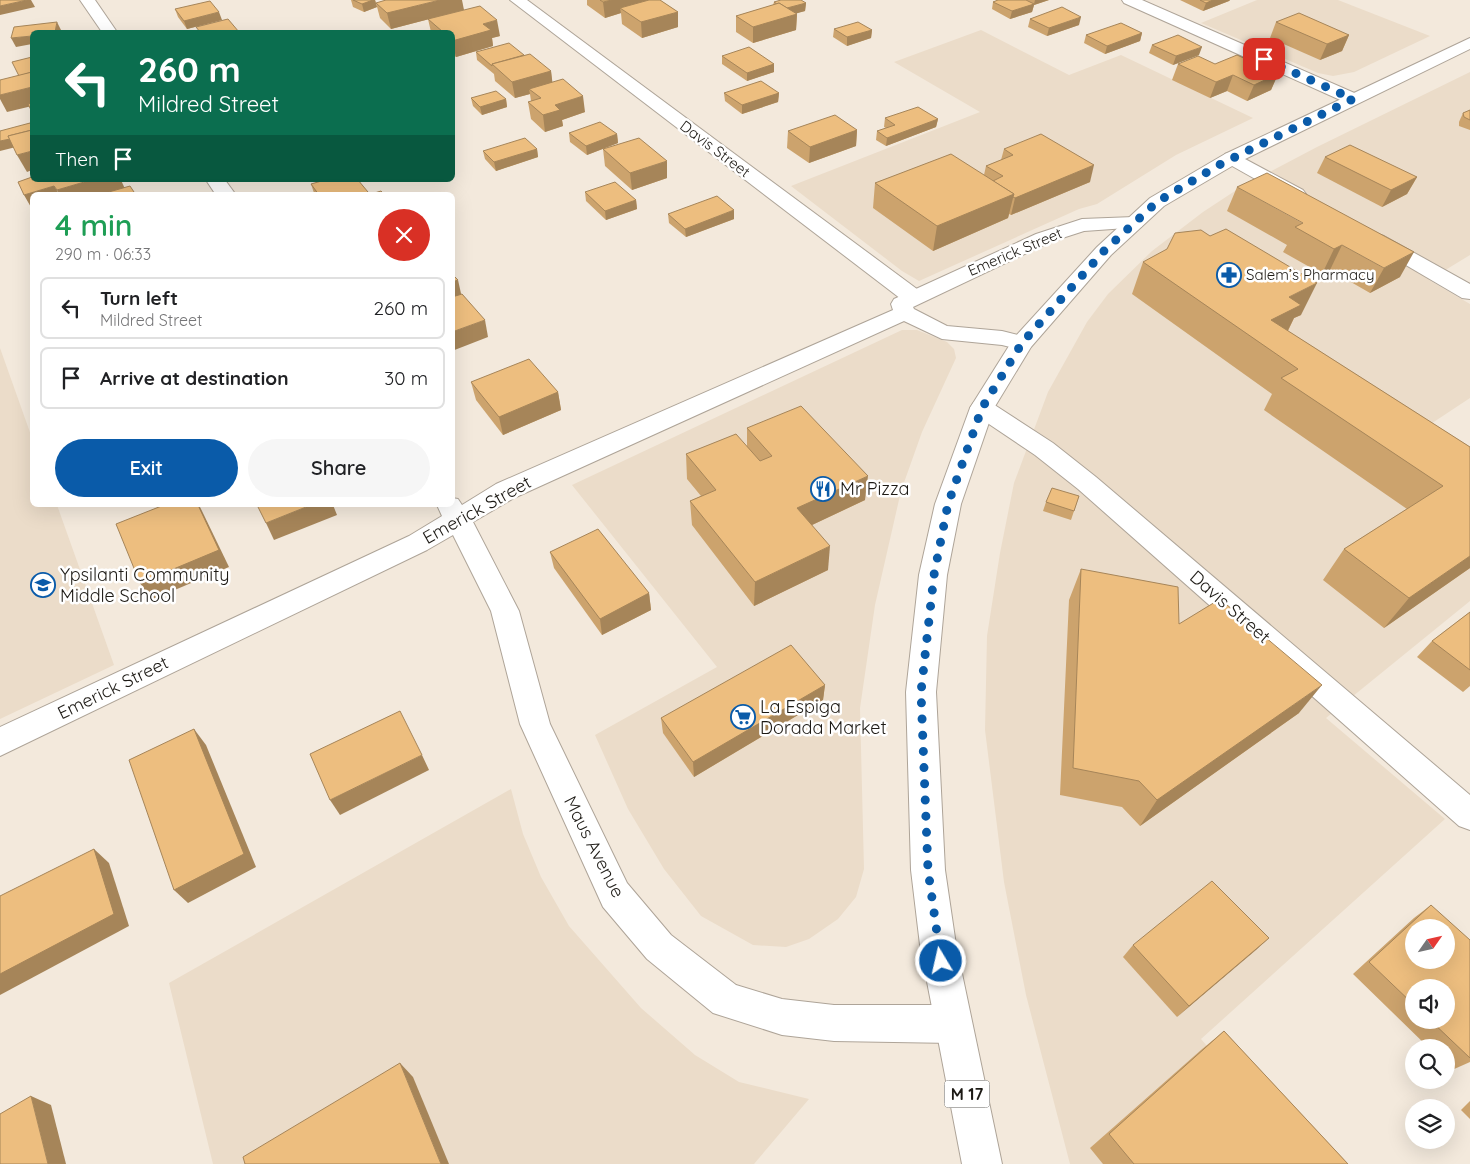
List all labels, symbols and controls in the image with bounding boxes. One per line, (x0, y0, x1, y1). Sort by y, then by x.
pin (1243, 38, 1285, 80)
icon: arrive (1250, 45, 1278, 73)
text: 260 m (138, 47, 241, 91)
icon: left (55, 50, 120, 115)
text: Mildred Street (138, 90, 279, 118)
street label: Davis Street (676, 116, 754, 181)
icon: arrive (109, 145, 137, 173)
text: Then (55, 147, 99, 171)
text: 4 min (55, 206, 133, 244)
button: close (378, 209, 430, 261)
street label: Emerick Street (965, 223, 1065, 280)
text: 290 m · 06:33 (55, 244, 151, 264)
pharmacy icon: Salem’s Pharmacy (1216, 262, 1242, 288)
place label: Salem’s Pharmacy (1246, 265, 1374, 284)
text: Turn left (100, 286, 178, 310)
icon: left (57, 294, 85, 322)
text: 260 m (373, 296, 428, 320)
text: Mildred Street (100, 310, 203, 330)
icon: arrive (57, 364, 85, 392)
text: Arrive at destination (100, 366, 289, 390)
text: 30 m (384, 366, 428, 390)
button: Exit (55, 439, 238, 497)
button: Share (248, 439, 430, 497)
street label: Emerick Street (418, 470, 535, 549)
restaurant icon: Mr Pizza (810, 476, 836, 502)
place label: Mr Pizza (840, 477, 909, 500)
place label: Ypsilanti Community Middle School (60, 563, 230, 607)
street label: Davis Street (1185, 565, 1275, 648)
school or university icon: Ypsilanti Community Middle School (30, 572, 56, 598)
street label: Emerick Street (54, 651, 172, 724)
place label: La Espiga Dorada Market (760, 695, 887, 739)
supermarket icon: La Espiga Dorada Market (730, 704, 756, 730)
street label: Maus Avenue (559, 792, 630, 901)
north arrow (1405, 919, 1455, 969)
map controls (1405, 919, 1455, 1149)
position arrow (914, 934, 966, 986)
button: sound (1405, 979, 1455, 1029)
button: search (1405, 1039, 1455, 1089)
road number: M 17 (944, 1080, 990, 1108)
button: layers (1405, 1099, 1455, 1149)

